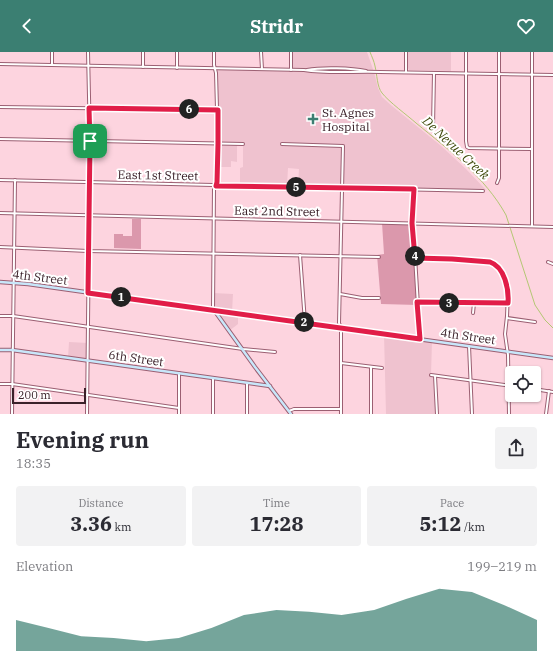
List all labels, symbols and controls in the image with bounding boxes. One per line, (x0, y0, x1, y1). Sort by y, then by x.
icon: back (16, 15, 38, 37)
text: Stridr (250, 15, 303, 38)
icon: heart (515, 15, 537, 37)
pin: 6 (179, 99, 199, 119)
text: 6 (186, 102, 192, 116)
place label: St. Agnes Hospital (322, 105, 374, 134)
water label: De Nevue Creek (418, 112, 493, 184)
marker: St. Agnes Hospital (307, 113, 319, 125)
pin (73, 124, 107, 158)
icon: arrive (79, 130, 101, 152)
street label: East 1st Street (118, 167, 198, 183)
pin: 5 (286, 177, 306, 197)
text: 5 (293, 180, 299, 194)
street label: East 2nd Street (234, 203, 320, 219)
pin: 4 (405, 246, 425, 266)
text: 4 (412, 249, 418, 263)
street label: 4th Street (12, 266, 68, 288)
pin: 1 (111, 287, 131, 307)
text: 1 (118, 290, 124, 304)
pin: 3 (439, 293, 459, 313)
text: 3 (446, 296, 452, 310)
pin: 2 (294, 312, 314, 332)
text: 2 (301, 315, 307, 329)
street label: 4th Street (440, 325, 496, 347)
street label: 6th Street (108, 347, 164, 369)
map controls (505, 366, 541, 402)
button: locate (505, 366, 541, 402)
scale bar (12, 386, 86, 405)
text: 200 m (18, 388, 51, 402)
text: Evening run (16, 425, 149, 454)
button: share (495, 427, 537, 469)
text: 18:35 (16, 455, 51, 472)
text: Distance (78, 496, 123, 510)
text: Time (263, 496, 290, 510)
text: Pace (440, 496, 464, 510)
text: 3.36 (70, 510, 112, 537)
text: 17:28 (249, 510, 304, 537)
text: 5:12 (419, 510, 461, 537)
text: km (112, 520, 131, 534)
text: /km (461, 520, 485, 534)
text: Elevation (16, 558, 73, 575)
text: 199–219 m (467, 558, 537, 575)

